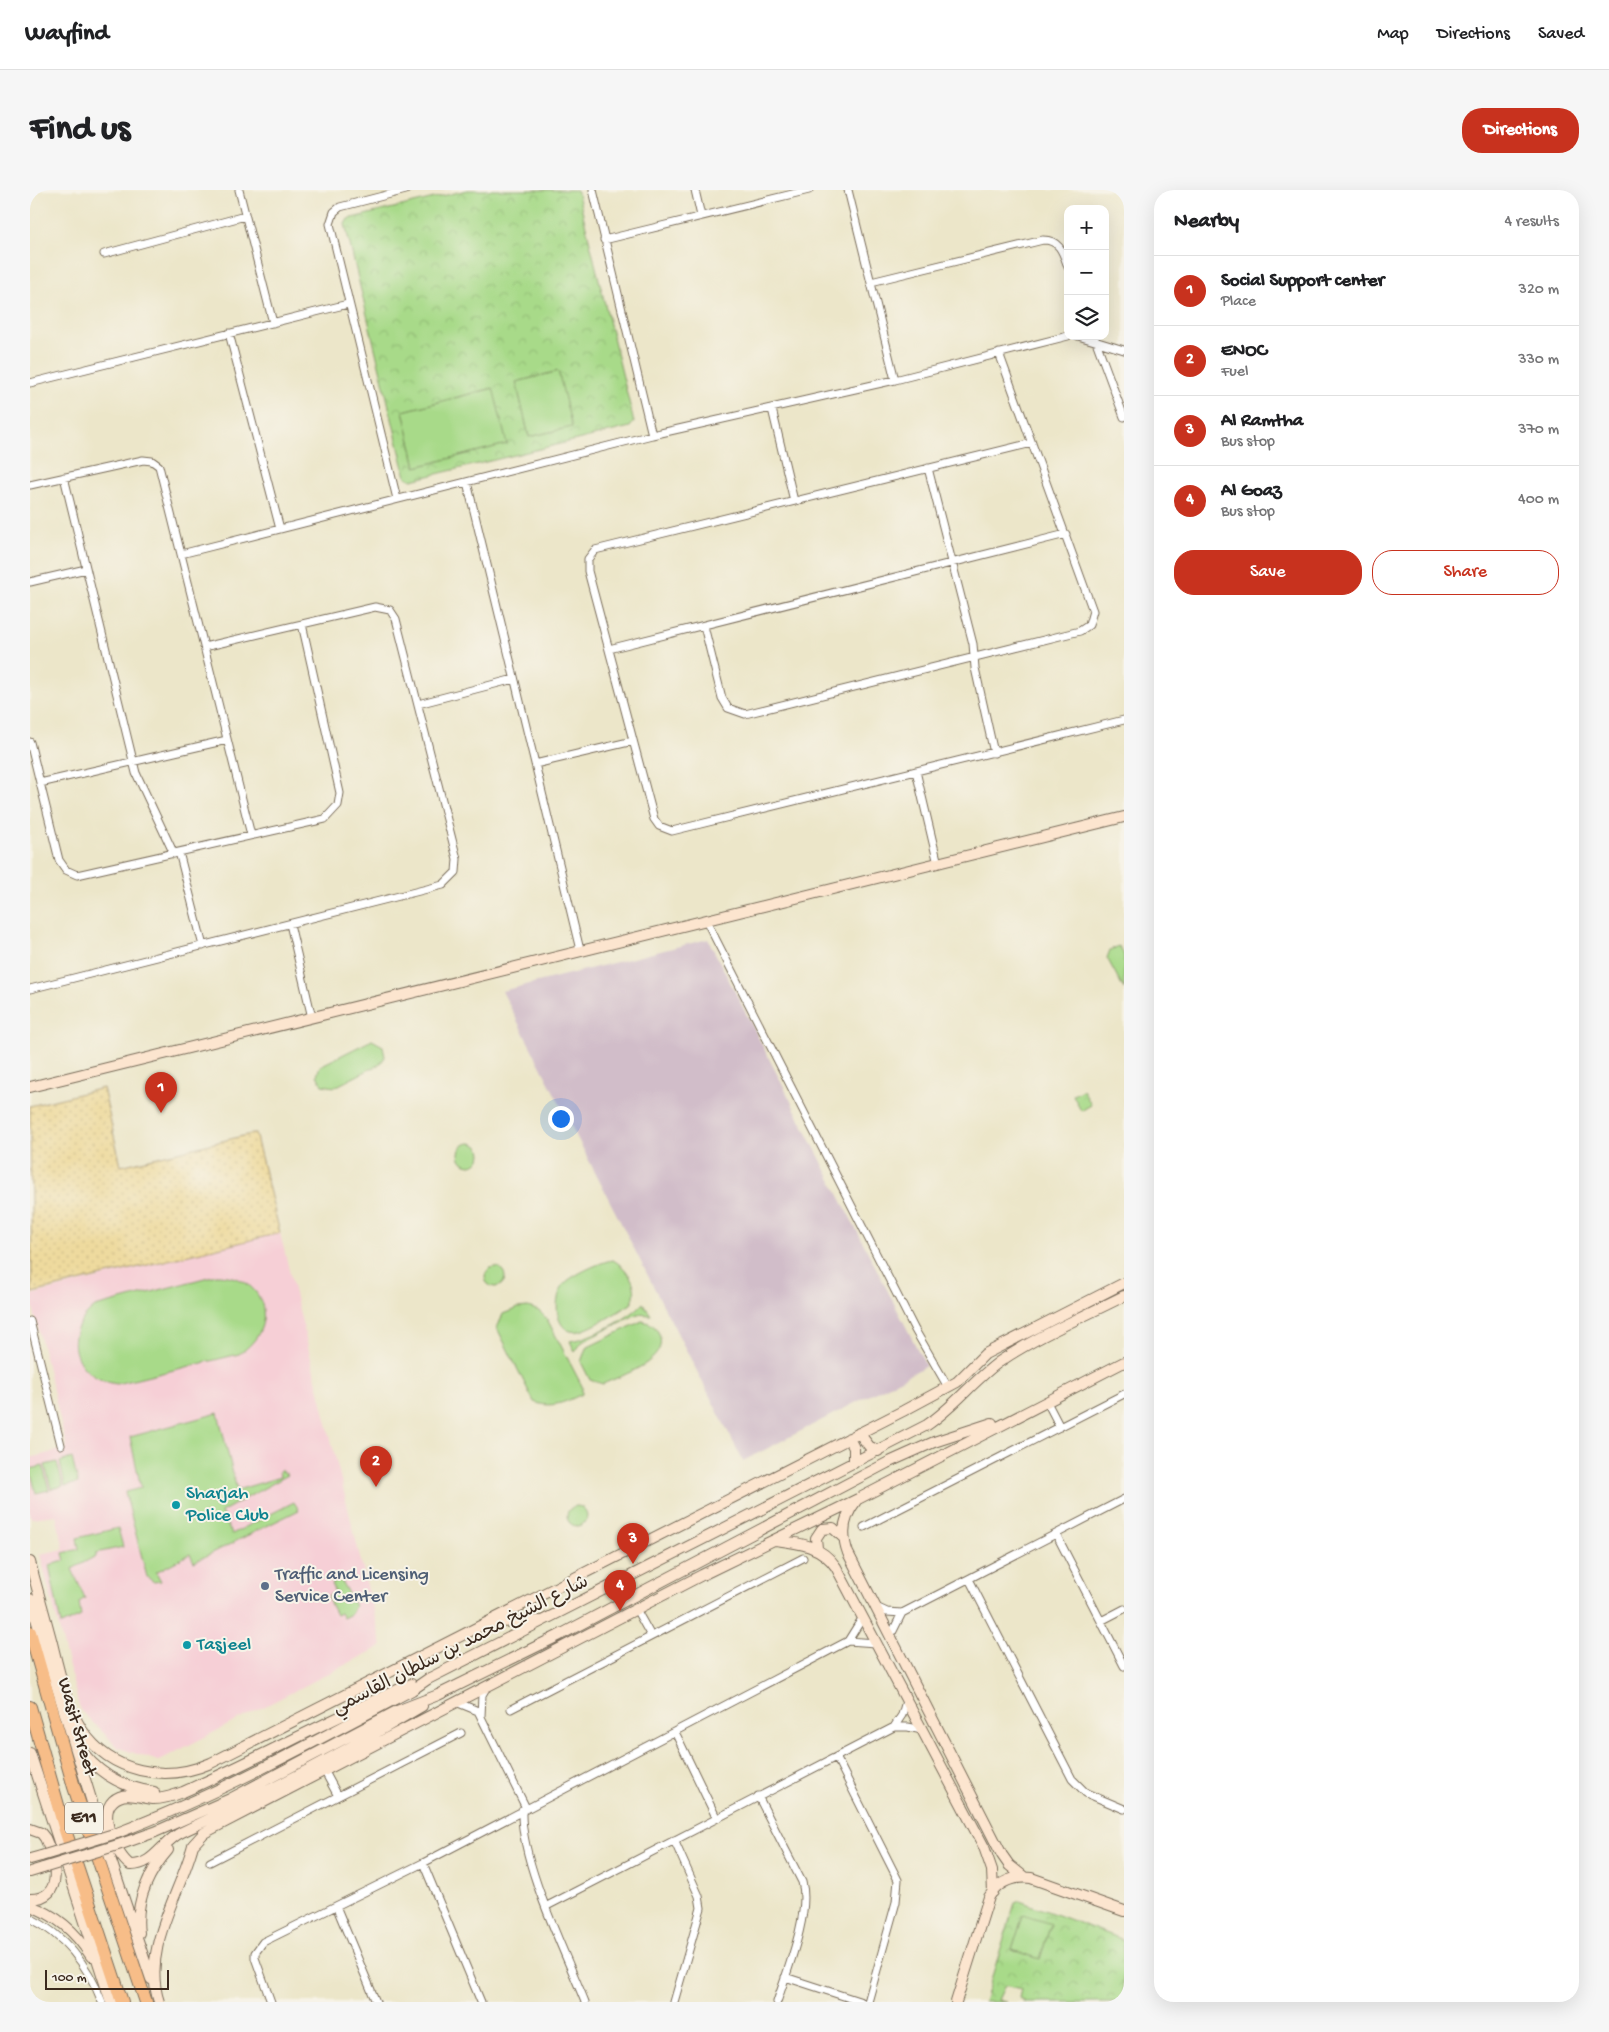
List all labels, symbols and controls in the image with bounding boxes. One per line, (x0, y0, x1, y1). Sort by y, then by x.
text: Wayfind (25, 20, 109, 49)
text: Map (1377, 24, 1409, 45)
text: Directions (1437, 24, 1510, 45)
text: Saved (1538, 24, 1584, 45)
button: Directions (1462, 108, 1579, 153)
text: Find us (30, 110, 130, 151)
map controls (1064, 205, 1109, 340)
button: + (1064, 205, 1109, 250)
text: Nearby (1174, 210, 1239, 235)
text: 4 results (1504, 213, 1559, 232)
button: − (1064, 250, 1109, 295)
text: Social Support center (1221, 270, 1384, 293)
text: 1 (1187, 281, 1193, 300)
text: 320 m (1519, 281, 1559, 300)
text: Place (1221, 293, 1256, 312)
button: layers (1064, 295, 1109, 340)
text: ENOC (1221, 340, 1267, 363)
text: 2 (1186, 351, 1194, 370)
text: 330 m (1518, 351, 1559, 370)
text: Fuel (1221, 363, 1248, 382)
text: Al Ramtha (1221, 410, 1303, 433)
text: 3 (1186, 421, 1194, 440)
text: 370 m (1518, 421, 1559, 440)
text: Bus stop (1221, 433, 1275, 452)
text: Al Goaz (1221, 480, 1282, 503)
text: 4 (1186, 491, 1194, 510)
text: 400 m (1518, 491, 1559, 510)
text: Bus stop (1221, 503, 1275, 522)
button: Save (1174, 550, 1362, 595)
button: Share (1372, 550, 1559, 595)
pin: 1 (145, 1072, 177, 1113)
your location (548, 1106, 574, 1132)
pin: 2 (360, 1446, 392, 1487)
place label: Sharjah Police Club (185, 1483, 269, 1528)
marker: Sharjah Police Club (170, 1499, 182, 1511)
pin: 3 (617, 1523, 649, 1564)
place label: Traffic and Licensing Service Center (274, 1564, 429, 1609)
pin: 4 (604, 1570, 636, 1611)
street label: شارع الشيخ محمد بن سلطان القاسمي (329, 1571, 594, 1723)
marker: Traffic and Licensing Service Center (259, 1580, 271, 1592)
place label: Tasjeel (196, 1634, 251, 1657)
marker: Tasjeel (181, 1639, 193, 1651)
street label: Wasit Street (51, 1675, 102, 1781)
road number: E11 (65, 1802, 103, 1834)
scale bar (45, 1967, 169, 1990)
text: 100 m (52, 1970, 87, 1987)

